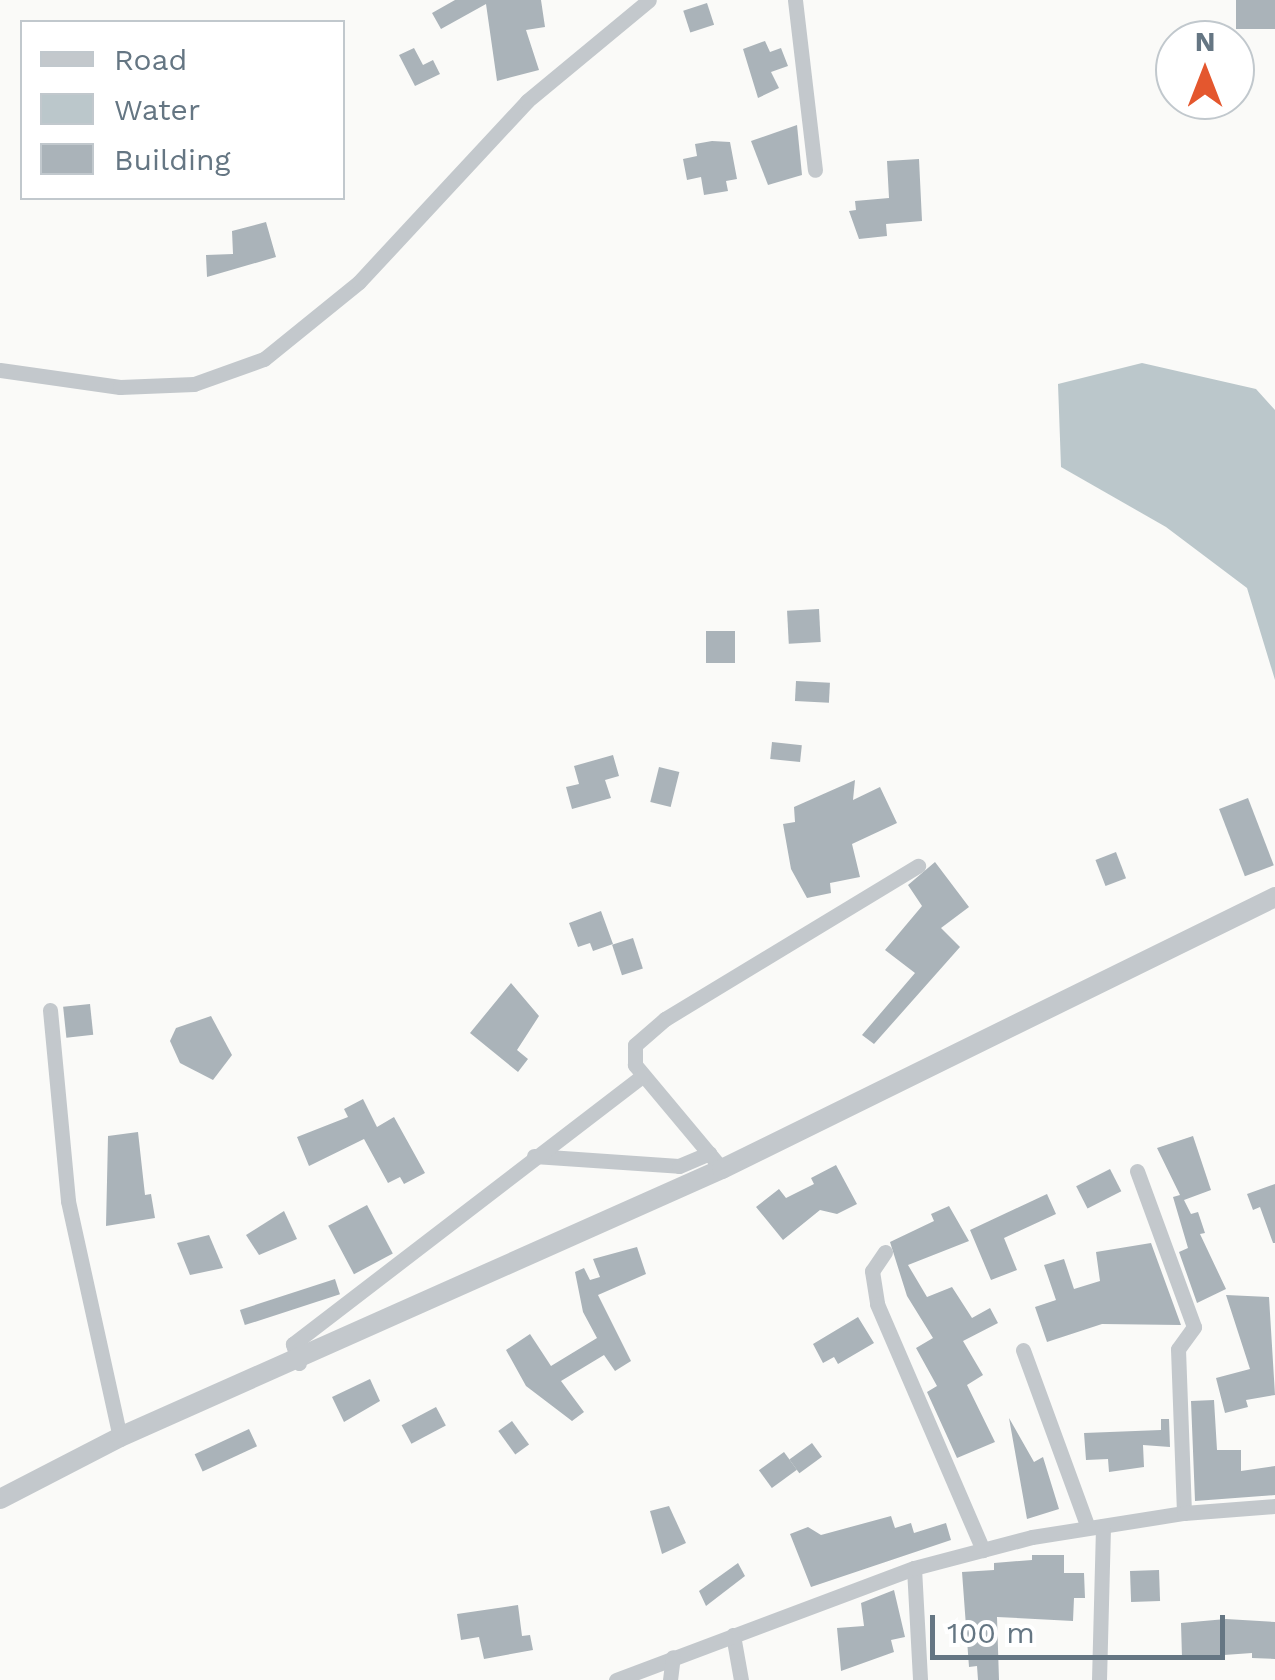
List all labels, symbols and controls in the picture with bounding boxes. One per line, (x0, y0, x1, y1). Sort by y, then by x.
legend (20, 20, 345, 200)
north arrow (1155, 20, 1255, 120)
text: N (1195, 25, 1215, 58)
text: Road (114, 42, 187, 77)
text: Water (114, 92, 200, 127)
text: Building (114, 142, 231, 177)
scale bar (935, 1595, 1230, 1657)
text: 100 m (947, 1615, 1035, 1650)

